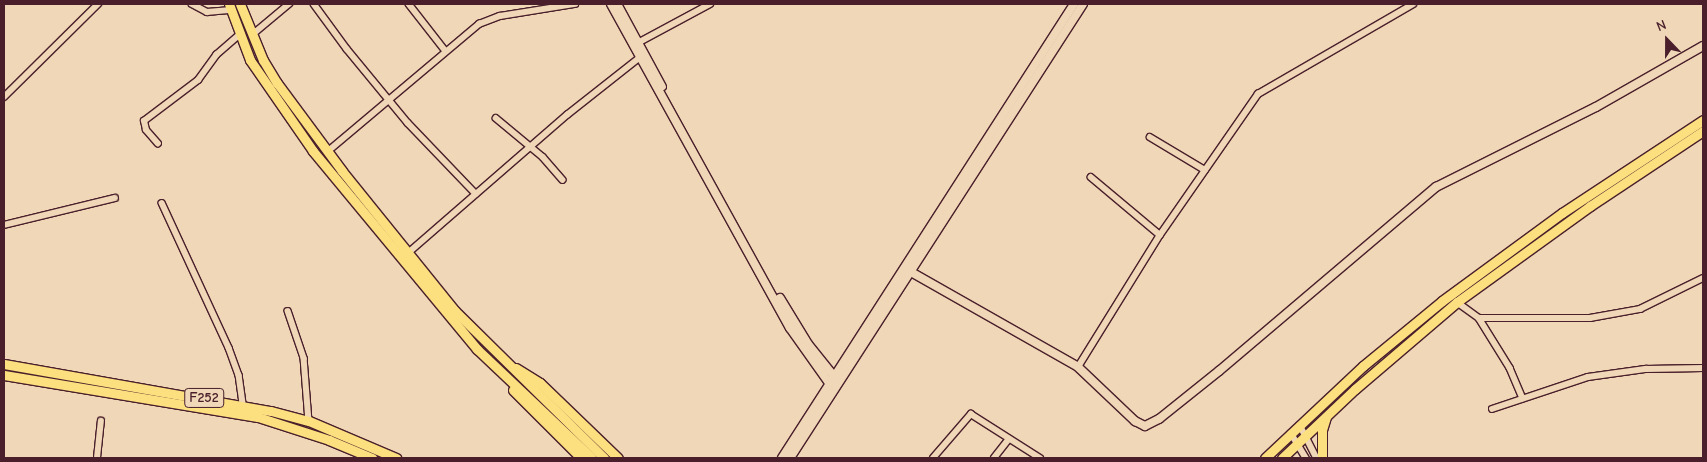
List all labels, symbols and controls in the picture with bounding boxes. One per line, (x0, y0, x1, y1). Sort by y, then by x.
north arrow (1642, 15, 1692, 65)
text: N (1654, 16, 1669, 35)
road number: F252 (184, 386, 224, 409)

